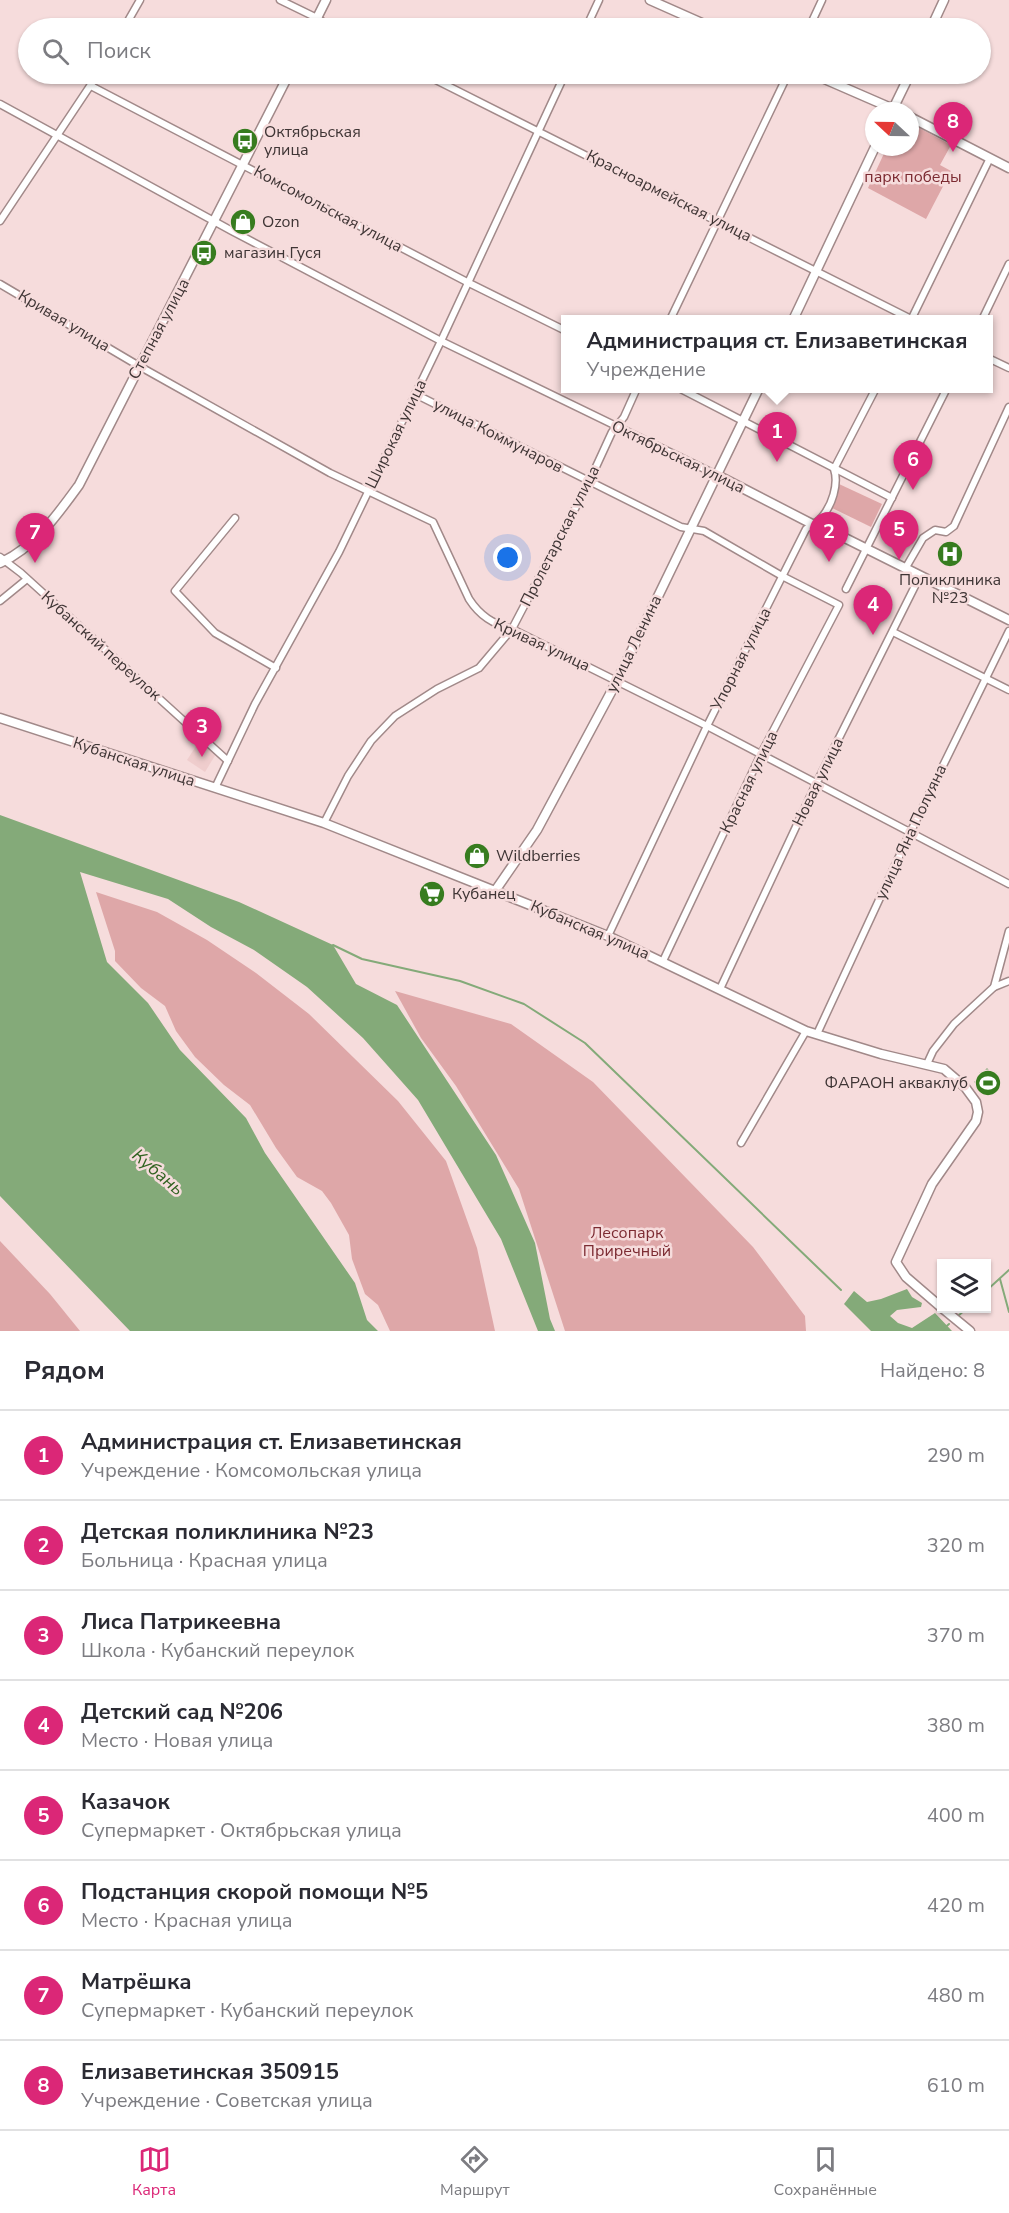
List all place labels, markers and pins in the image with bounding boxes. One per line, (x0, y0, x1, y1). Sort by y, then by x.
pin: 8 (934, 102, 972, 152)
place label: Октябрьская улица (264, 121, 361, 161)
bus stop icon: Октябрьская улица (230, 126, 260, 156)
shop icon: Ozon (228, 207, 258, 237)
place label: Ozon (262, 211, 300, 233)
bus stop icon: магазин Гуся (189, 238, 219, 268)
place label: магазин Гуся (224, 242, 321, 264)
pin: 1 (758, 412, 796, 462)
pin: 6 (894, 440, 932, 490)
pin: 5 (880, 510, 918, 560)
pin: 2 (810, 512, 848, 562)
pin: 7 (15, 514, 54, 563)
hospital icon: Поликлиника №23 (935, 539, 965, 569)
place label: Поликлиника №23 (899, 569, 1001, 609)
pin: 4 (854, 586, 892, 635)
pin: 3 (182, 708, 222, 757)
shop icon: Wildberries (462, 841, 492, 871)
place label: Wildberries (496, 845, 581, 867)
supermarket icon: Кубанец (417, 879, 447, 909)
place label: Кубанец (452, 883, 516, 905)
sports icon: ФАРАОН акваклуб (973, 1068, 1003, 1098)
place label: ФАРАОН акваклуб (825, 1072, 968, 1094)

